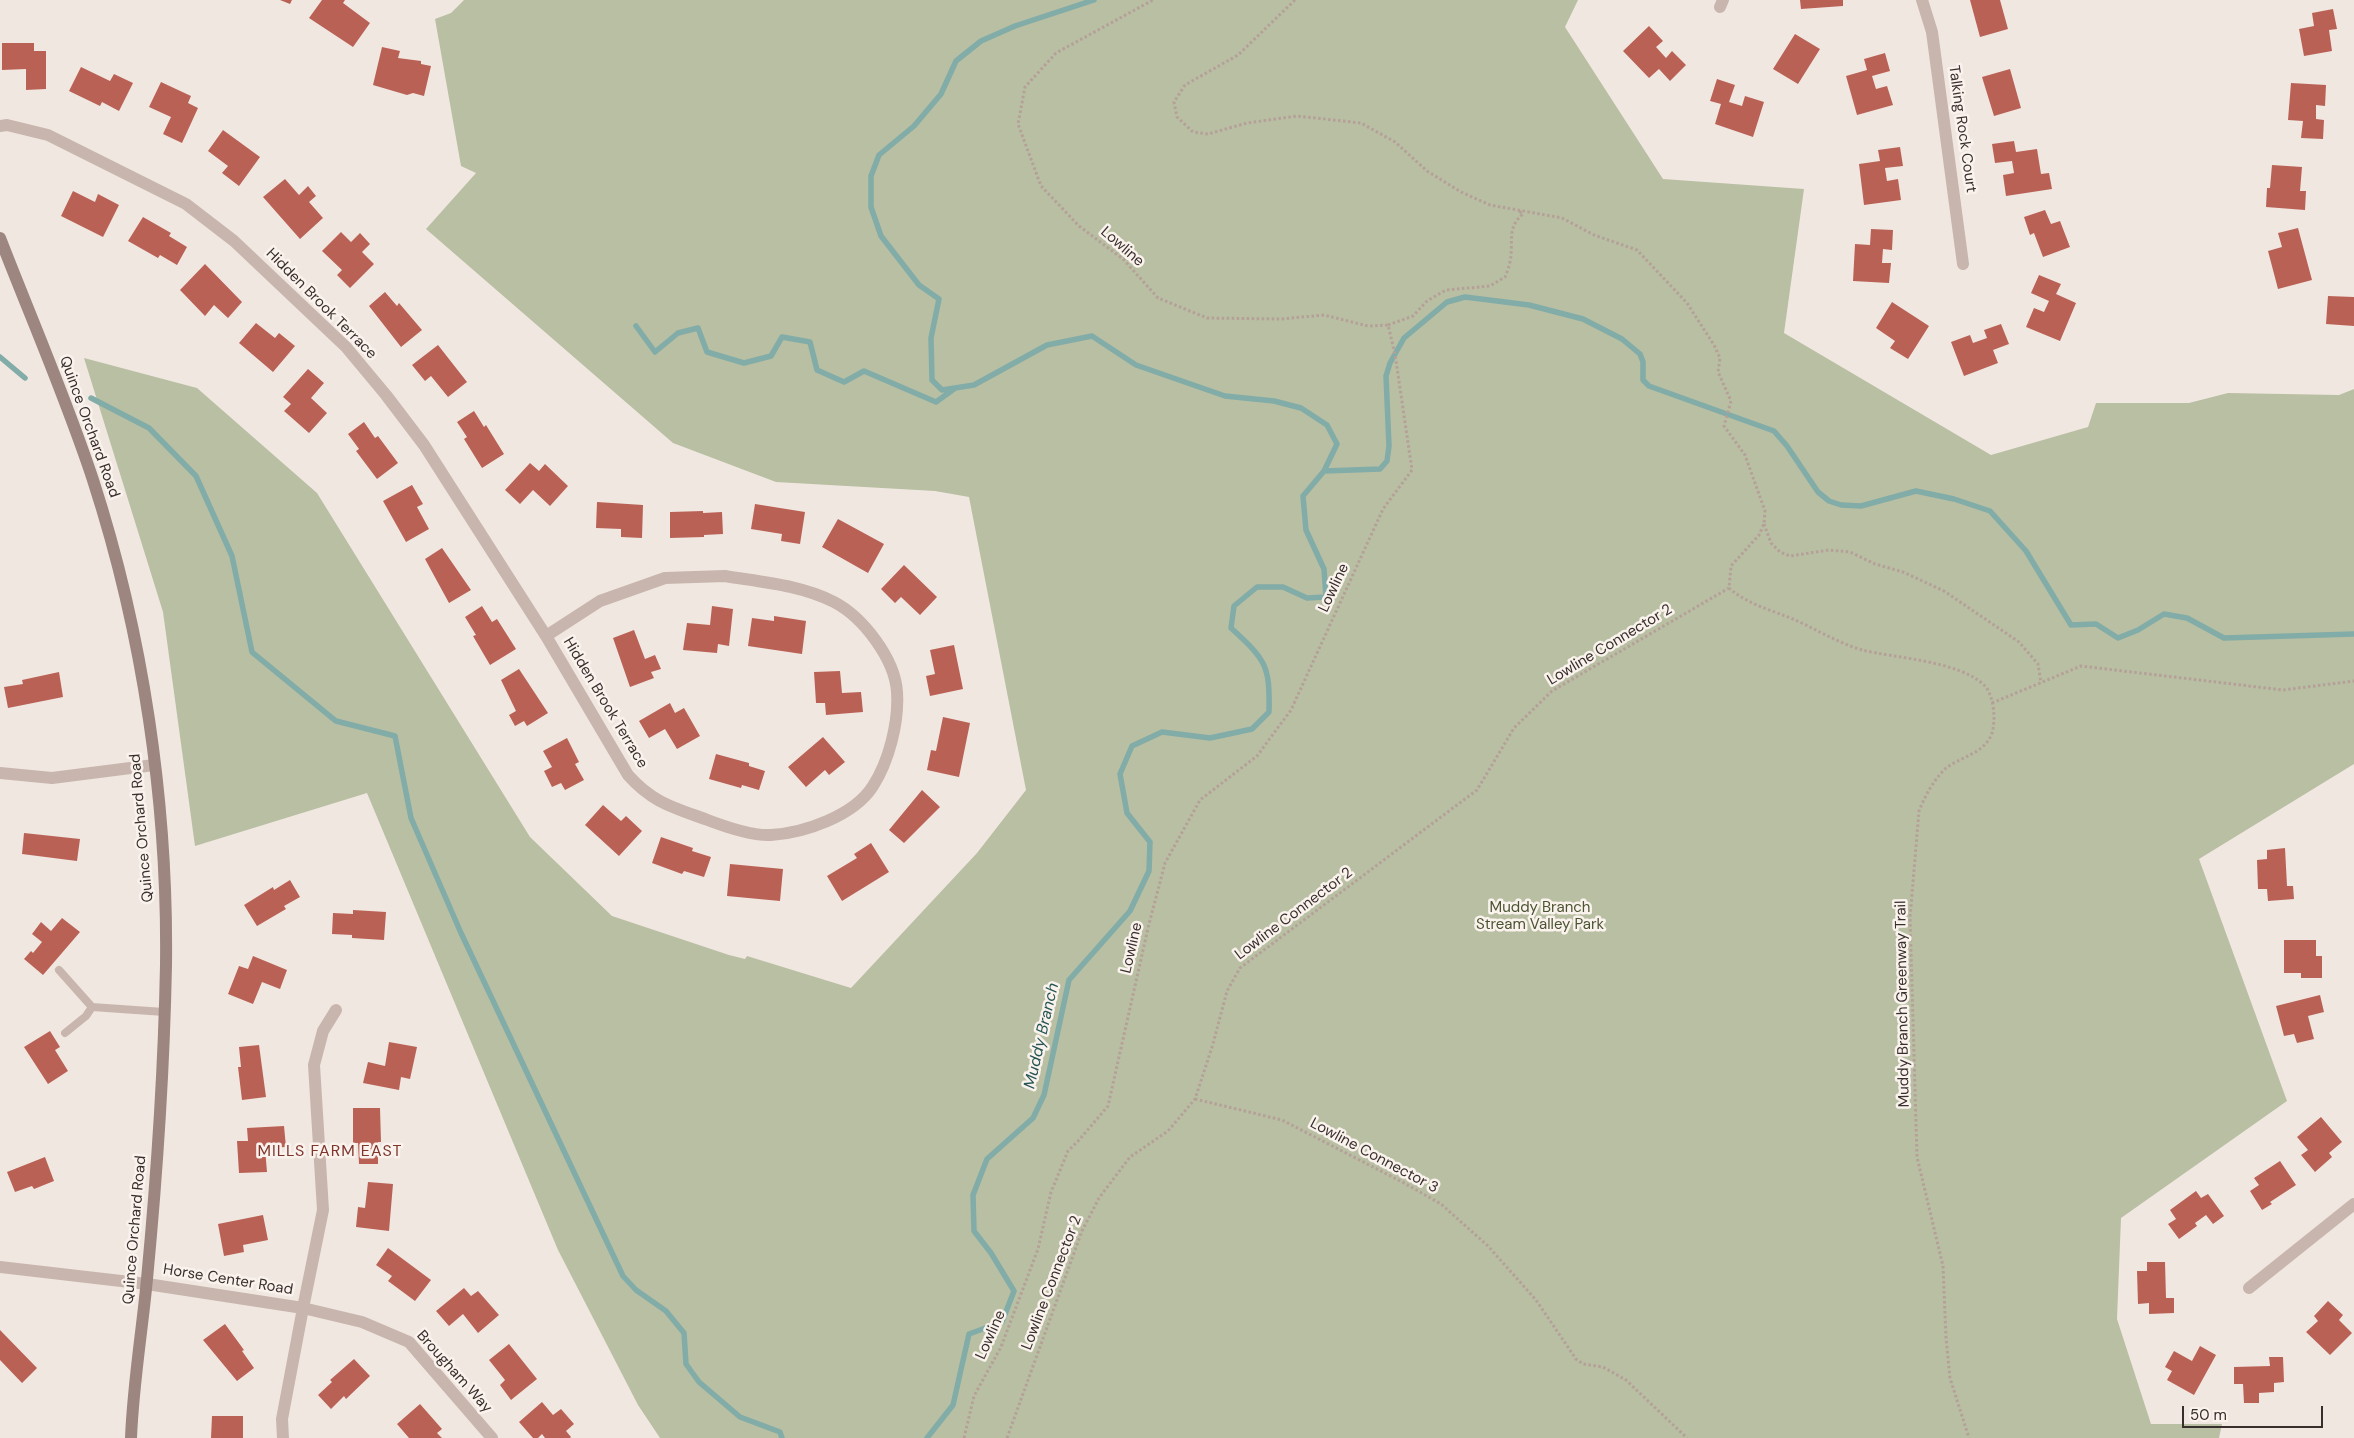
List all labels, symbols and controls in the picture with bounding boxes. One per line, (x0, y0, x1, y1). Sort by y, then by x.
street label: Talking Rock Court (1944, 64, 1980, 194)
street label: Lowline (1097, 223, 1147, 271)
street label: Hidden Brook Terrace (262, 245, 380, 363)
street label: Quince Orchard Road (55, 354, 123, 500)
street label: Lowline (1315, 561, 1353, 615)
street label: Lowline Connector 2 (1544, 601, 1676, 689)
street label: Hidden Brook Terrace (559, 634, 651, 772)
street label: Quince Orchard Road (127, 753, 157, 903)
street label: Lowline Connector 2 (1232, 864, 1356, 964)
park label: Muddy Branch Stream Valley Park (1476, 899, 1604, 934)
street label: Muddy Branch Greenway Trail (1892, 900, 1914, 1108)
street label: Lowline (1117, 921, 1147, 975)
water label: Muddy Branch (1020, 981, 1064, 1091)
street label: Lowline Connector 3 (1307, 1115, 1441, 1197)
district label: MILLS FARM EAST (256, 1142, 404, 1162)
street label: Quince Orchard Road (120, 1155, 150, 1305)
street label: Lowline Connector 2 (1018, 1213, 1086, 1353)
street label: Horse Center Road (162, 1261, 294, 1299)
street label: Lowline (972, 1308, 1010, 1362)
street label: Brougham Way (412, 1327, 496, 1417)
scale bar (2184, 1396, 2325, 1428)
text: 50 m (2190, 1405, 2227, 1425)

